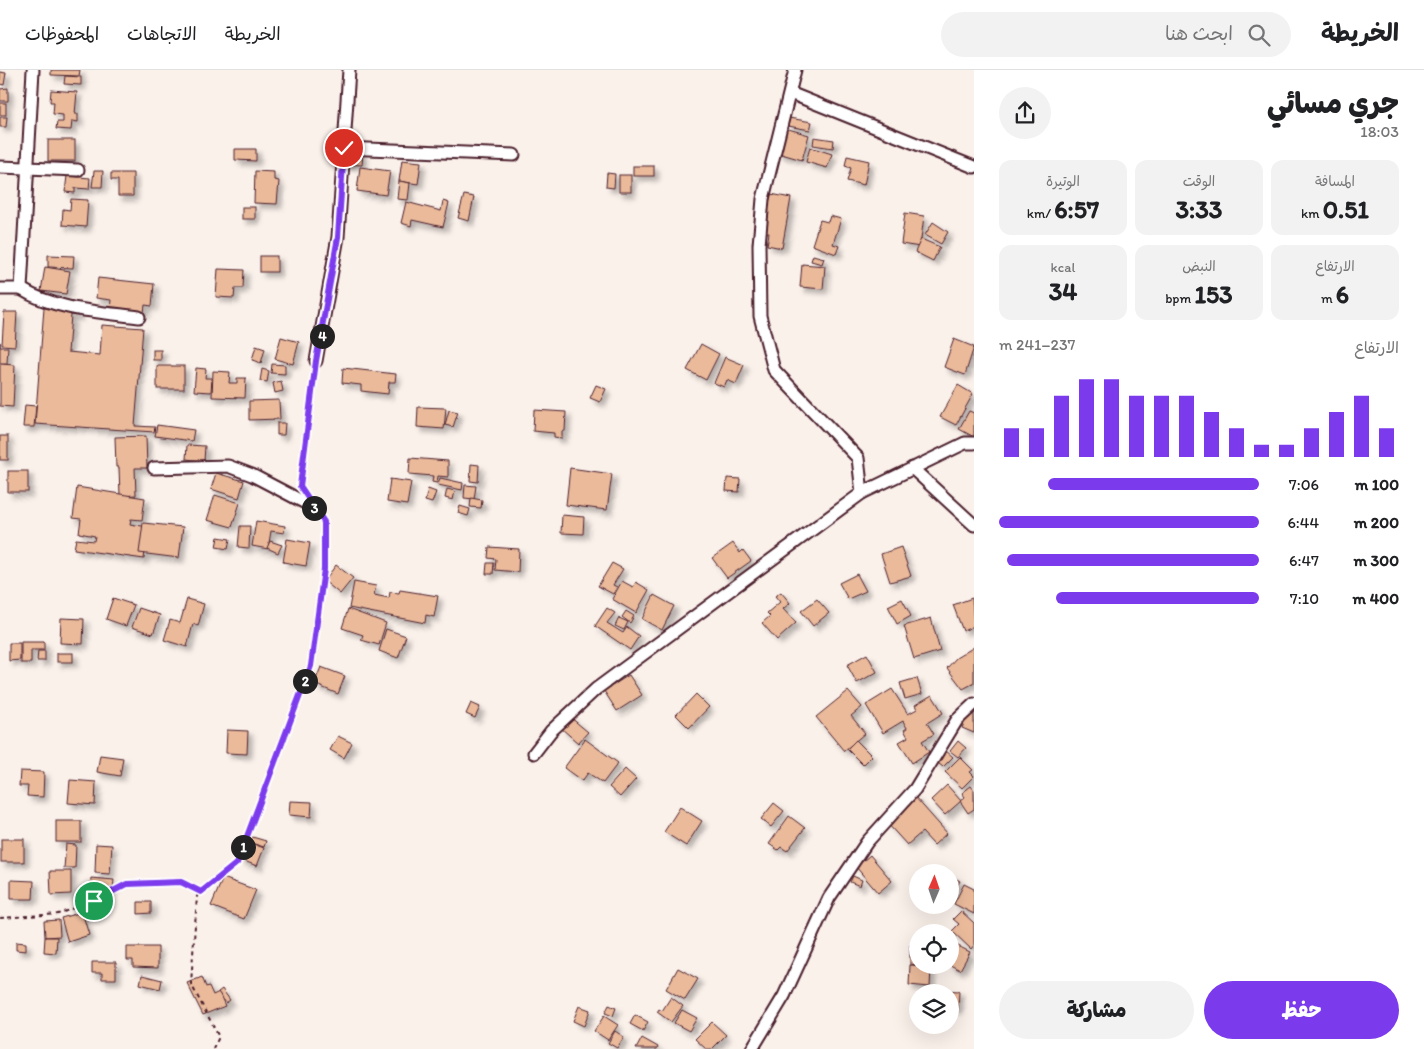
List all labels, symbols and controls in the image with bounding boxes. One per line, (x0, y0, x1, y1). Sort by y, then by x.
search box (941, 12, 1291, 57)
text: الخريطة (1321, 18, 1399, 47)
icon: search (1245, 21, 1273, 49)
text: ابحث هنا (1165, 22, 1233, 45)
text: المحفوظات (25, 23, 99, 45)
text: الاتجاهات (127, 23, 197, 45)
text: الخريطة (225, 23, 281, 45)
text: جري مسائي (1267, 86, 1399, 120)
button: share (999, 87, 1051, 139)
text: 18:03 (1360, 122, 1399, 141)
pin (323, 127, 365, 169)
icon: check (330, 134, 358, 162)
text: الوتيرة (1046, 173, 1080, 190)
text: الوقت (1183, 173, 1215, 190)
text: المسافة (1315, 173, 1355, 190)
text: 6:57 (1054, 194, 1099, 224)
text: 3:33 (1175, 194, 1223, 224)
text: 0.51 (1323, 194, 1369, 224)
text: /km (1027, 205, 1054, 222)
text: km (1301, 205, 1323, 222)
text: النبض (1182, 258, 1216, 275)
text: الارتفاع (1315, 258, 1355, 275)
text: kcal (1051, 259, 1075, 276)
text: 34 (1049, 276, 1077, 306)
text: 153 (1194, 279, 1233, 309)
text: 6 (1336, 279, 1349, 309)
text: bpm (1165, 290, 1194, 307)
text: m (1321, 290, 1336, 307)
pin: 4 (310, 324, 334, 348)
text: 4 (318, 328, 327, 345)
text: 237–241 m (999, 335, 1076, 354)
text: الارتفاع (1354, 338, 1399, 357)
text: 7:06 (1289, 475, 1319, 494)
text: 100 m (1355, 475, 1399, 494)
pin: 3 (302, 496, 326, 520)
text: 3 (311, 500, 318, 517)
text: 6:44 (1287, 513, 1319, 532)
text: 200 m (1354, 513, 1399, 532)
text: 6:47 (1289, 551, 1319, 570)
text: 300 m (1353, 551, 1399, 570)
text: 7:10 (1290, 589, 1319, 608)
text: 400 m (1353, 589, 1399, 608)
pin: 2 (292, 668, 318, 694)
text: 2 (302, 673, 309, 690)
pin: 1 (230, 834, 256, 860)
text: 1 (240, 839, 247, 856)
north arrow (909, 864, 959, 914)
map controls (909, 864, 959, 1034)
pin (73, 880, 115, 922)
icon: arrive (80, 887, 108, 915)
button: locate (909, 924, 959, 974)
button: مشاركة (999, 981, 1194, 1039)
button: حفظ (1204, 981, 1399, 1039)
button: layers (909, 984, 959, 1034)

